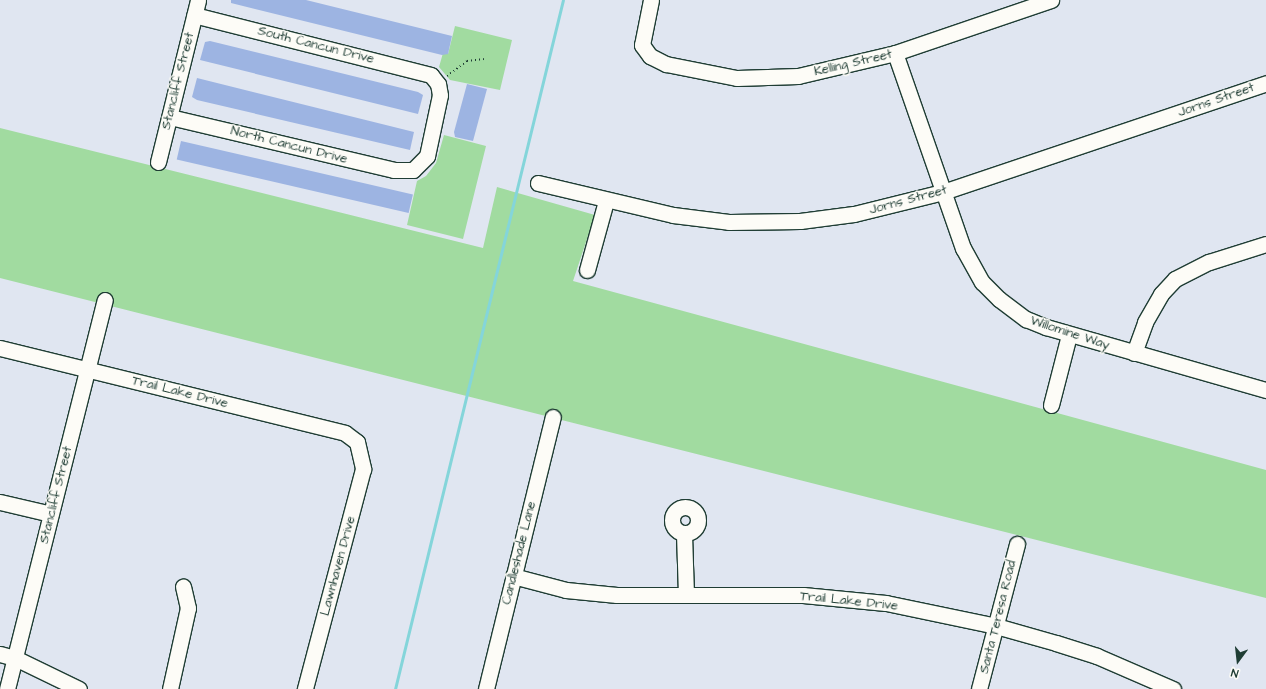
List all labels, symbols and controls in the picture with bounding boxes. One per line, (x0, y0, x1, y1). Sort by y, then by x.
street label: South Cancun Drive (256, 23, 376, 67)
street label: Stancliff Street (158, 31, 198, 131)
street label: Kelling Street (813, 46, 893, 80)
street label: Jorns Street (1176, 80, 1256, 120)
street label: North Cancun Drive (229, 123, 349, 167)
street label: Jorns Street (867, 182, 949, 218)
street label: Willomine Way (1028, 313, 1112, 353)
street label: Trail Lake Drive (130, 373, 230, 411)
street label: Stancliff Street (36, 445, 76, 545)
street label: Candleshade Lane (499, 500, 539, 606)
street label: Lawnhaven Drive (317, 514, 359, 618)
street label: Santa Teresa Road (976, 559, 1020, 675)
street label: Trail Lake Drive (799, 588, 899, 614)
north arrow (1218, 641, 1258, 681)
text: N (1229, 665, 1240, 681)

